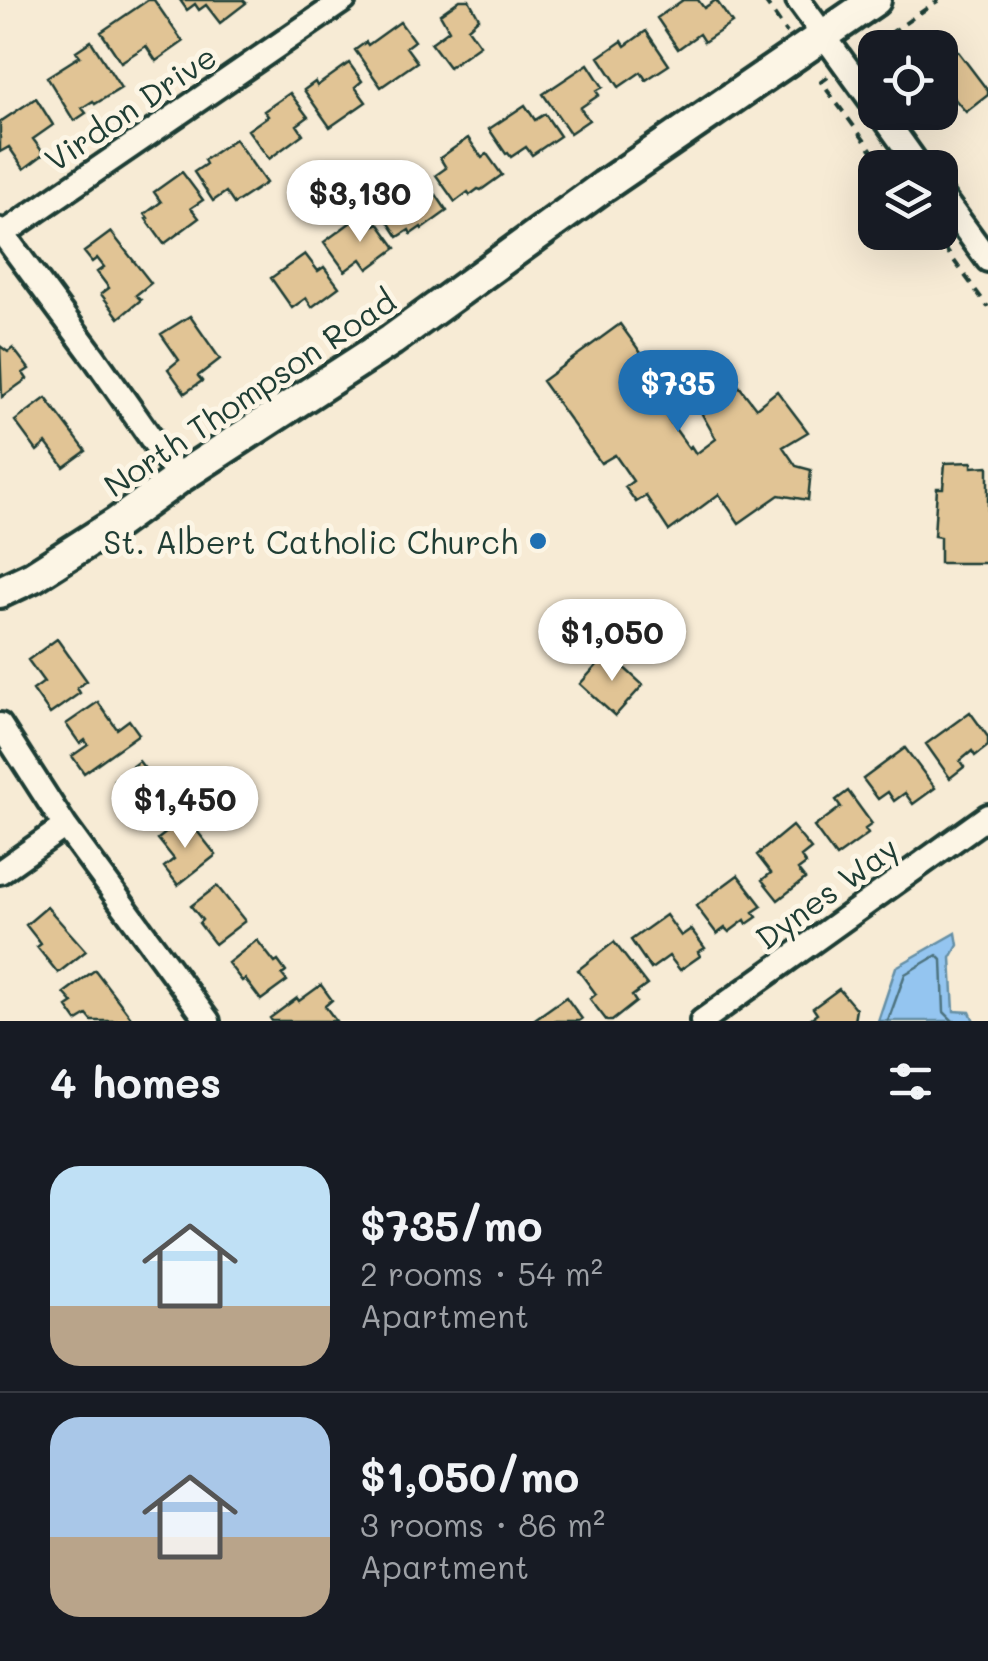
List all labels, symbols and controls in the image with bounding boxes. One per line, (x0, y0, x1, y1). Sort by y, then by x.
map controls (858, 30, 958, 250)
button: locate (858, 30, 958, 130)
street label: Virdon Drive (36, 34, 224, 180)
button: layers (858, 150, 958, 250)
pin: $3,130 (279, 160, 441, 245)
text: $3,130 (309, 171, 411, 213)
street label: North Thompson Road (95, 279, 403, 505)
pin: $735 (619, 350, 737, 435)
text: $735 (640, 361, 716, 403)
place label: St. Albert Catholic Church (103, 520, 518, 562)
marker: St. Albert Catholic Church (527, 530, 549, 552)
pin: $1,050 (531, 599, 693, 684)
text: $1,050 (560, 610, 664, 652)
pin: $1,450 (104, 766, 266, 851)
text: $1,450 (133, 777, 237, 819)
street label: Dynes Way (746, 826, 906, 959)
text: 4 homes (50, 1054, 221, 1109)
icon: filters (883, 1054, 938, 1109)
text: $735/mo (360, 1197, 542, 1252)
icon: home (130, 1206, 250, 1326)
text: 2 rooms · 54 m² (360, 1252, 603, 1294)
text: Apartment (360, 1294, 529, 1336)
text: $1,050/mo (360, 1448, 579, 1503)
icon: home (130, 1457, 250, 1577)
text: 3 rooms · 86 m² (360, 1503, 605, 1545)
text: Apartment (360, 1545, 529, 1587)

